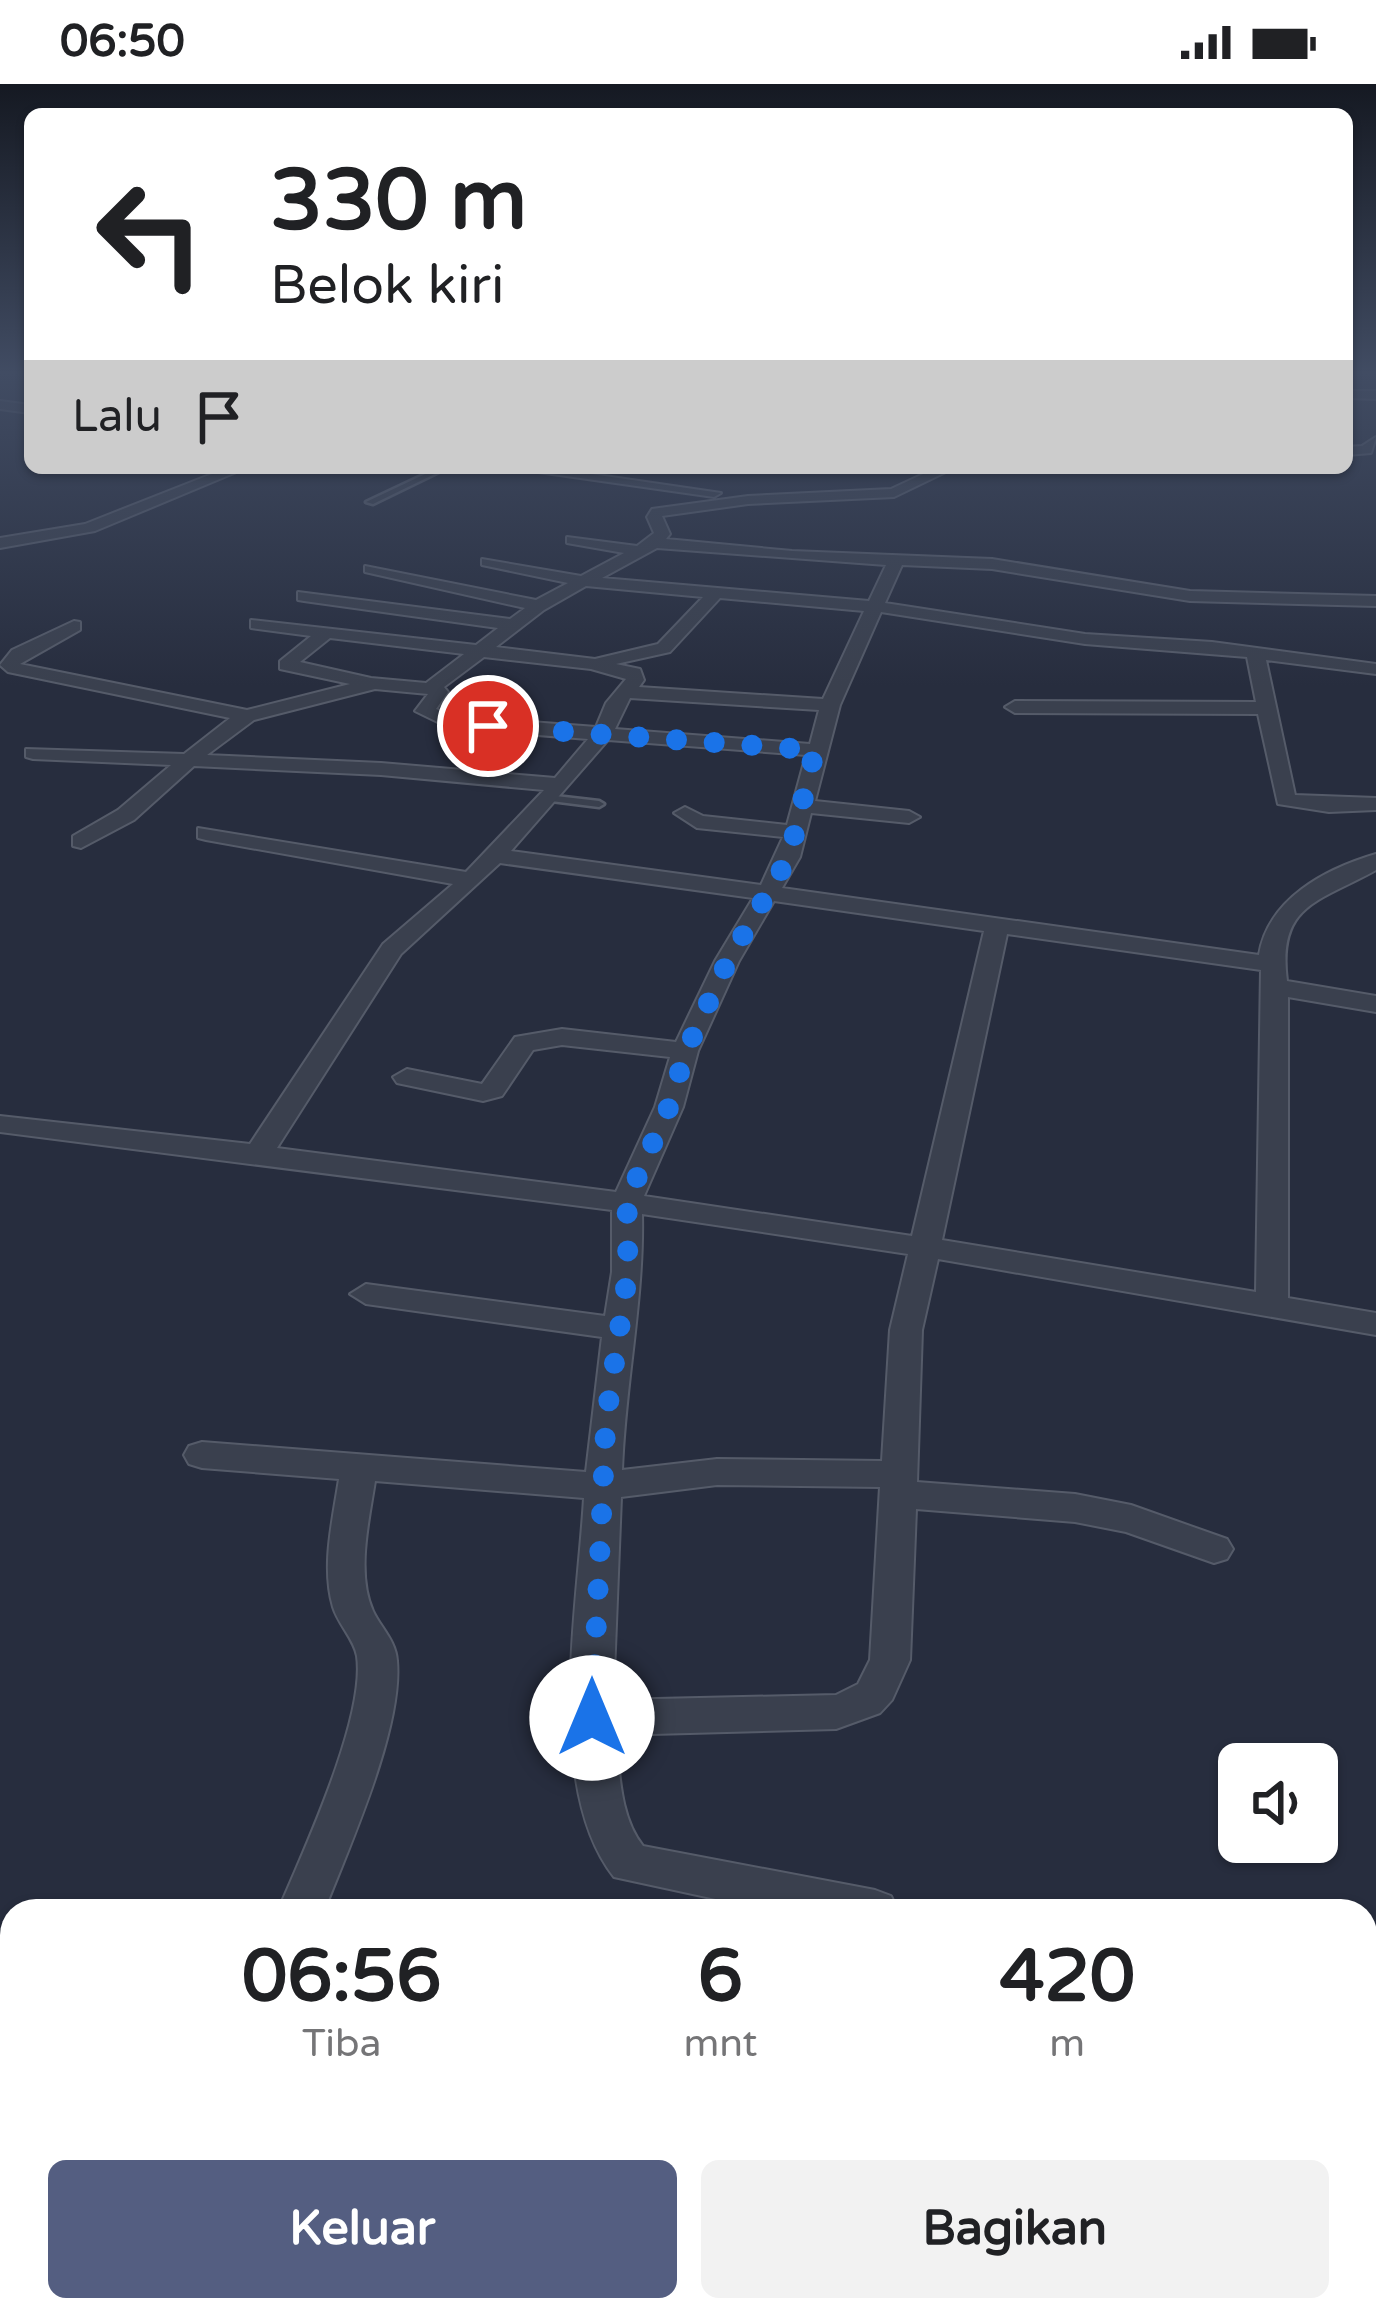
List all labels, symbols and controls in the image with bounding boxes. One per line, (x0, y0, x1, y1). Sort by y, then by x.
text: 06:50 (60, 15, 185, 69)
text: 330 m (270, 151, 527, 252)
icon: left (72, 156, 228, 312)
text: Belok kiri (270, 253, 504, 318)
icon: arrive (186, 384, 252, 450)
text: Lalu (72, 390, 162, 444)
pin (437, 675, 539, 777)
icon: arrive (455, 693, 521, 759)
position arrow (529, 1655, 655, 1781)
map controls (1218, 1743, 1338, 1863)
button: sound (1218, 1743, 1338, 1863)
text: 06:56 (242, 1934, 442, 2021)
text: 6 (698, 1934, 743, 2021)
text: 420 (999, 1934, 1135, 2021)
text: Tiba (302, 2020, 382, 2067)
text: mnt (683, 2020, 757, 2067)
text: m (1049, 2020, 1085, 2067)
button: Keluar (48, 2160, 677, 2298)
button: Bagikan (701, 2160, 1329, 2298)

